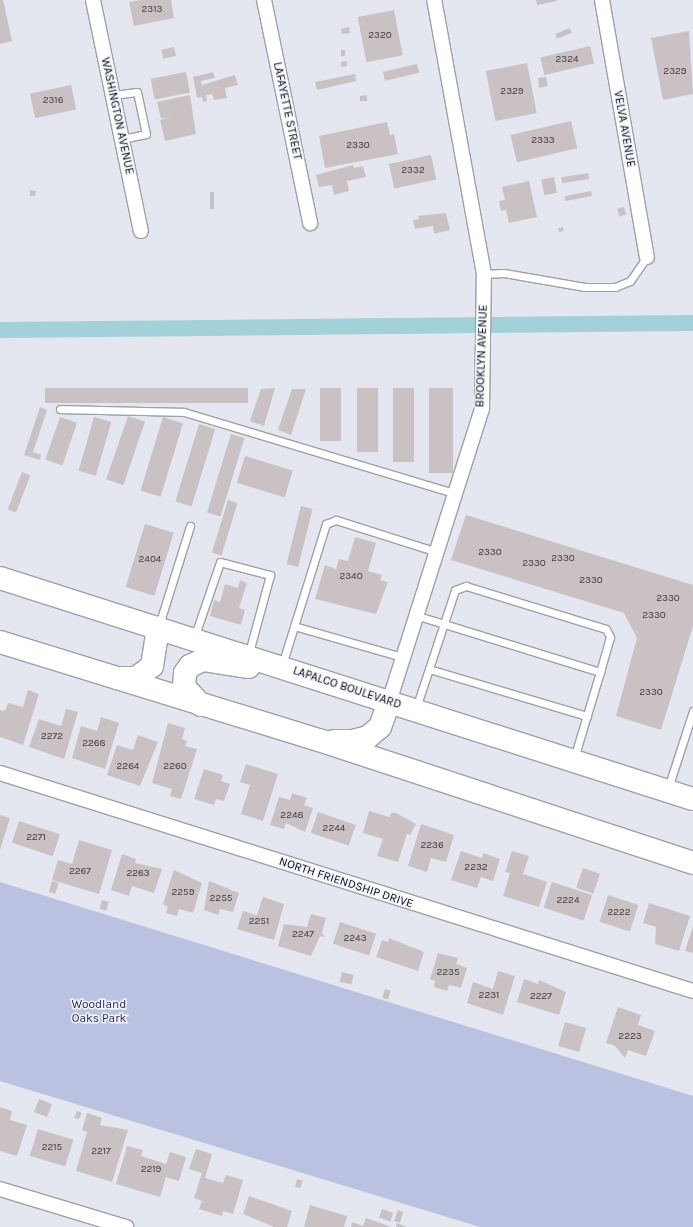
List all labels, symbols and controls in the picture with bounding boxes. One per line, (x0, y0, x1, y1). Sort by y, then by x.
house number: 2313 (142, 4, 162, 16)
house number: 2320 (368, 30, 392, 42)
house number: 2324 (555, 54, 579, 66)
street label: WASHINGTON AVENUE (98, 56, 136, 176)
street label: LAFAYETTE STREET (270, 61, 304, 161)
house number: 2329 (663, 66, 687, 78)
house number: 2329 (500, 86, 524, 98)
street label: VELVA AVENUE (610, 90, 638, 168)
house number: 2316 (43, 95, 63, 107)
house number: 2333 (531, 135, 555, 147)
house number: 2330 (346, 140, 370, 152)
house number: 2332 (401, 165, 425, 177)
street label: BROOKLYN AVENUE (473, 304, 491, 408)
house number: 2330 (478, 547, 502, 559)
house number: 2330 (551, 553, 575, 565)
house number: 2404 (139, 554, 161, 566)
house number: 2330 (522, 558, 546, 570)
house number: 2340 (339, 571, 363, 583)
house number: 2330 (579, 575, 603, 587)
house number: 2330 (656, 593, 680, 605)
house number: 2330 (642, 610, 666, 622)
street label: LAPALCO BOULEVARD (291, 664, 403, 712)
house number: 2330 (639, 687, 663, 699)
house number: 2272 (41, 731, 63, 743)
house number: 2268 (82, 738, 106, 750)
house number: 2264 (117, 761, 139, 773)
house number: 2260 (163, 761, 187, 773)
house number: 2248 (280, 810, 304, 822)
house number: 2244 (323, 823, 345, 835)
house number: 2271 (26, 832, 46, 844)
house number: 2236 (420, 840, 444, 852)
street label: NORTH FRIENDSHIP DRIVE (277, 854, 415, 912)
house number: 2232 (464, 862, 488, 874)
house number: 2267 (69, 866, 91, 878)
house number: 2263 (126, 868, 150, 880)
house number: 2259 (171, 887, 195, 899)
house number: 2255 (210, 893, 232, 905)
house number: 2224 (557, 895, 579, 907)
house number: 2222 (607, 907, 631, 919)
house number: 2251 (249, 916, 269, 928)
house number: 2247 (292, 929, 314, 941)
house number: 2243 (343, 933, 367, 945)
house number: 2235 (436, 967, 460, 979)
house number: 2231 (479, 990, 499, 1002)
house number: 2227 (530, 991, 552, 1003)
park label: Woodland Oaks Park (72, 998, 126, 1026)
house number: 2223 (618, 1031, 642, 1043)
house number: 2215 (42, 1142, 62, 1154)
house number: 2217 (91, 1146, 111, 1158)
house number: 2219 (141, 1164, 161, 1176)

